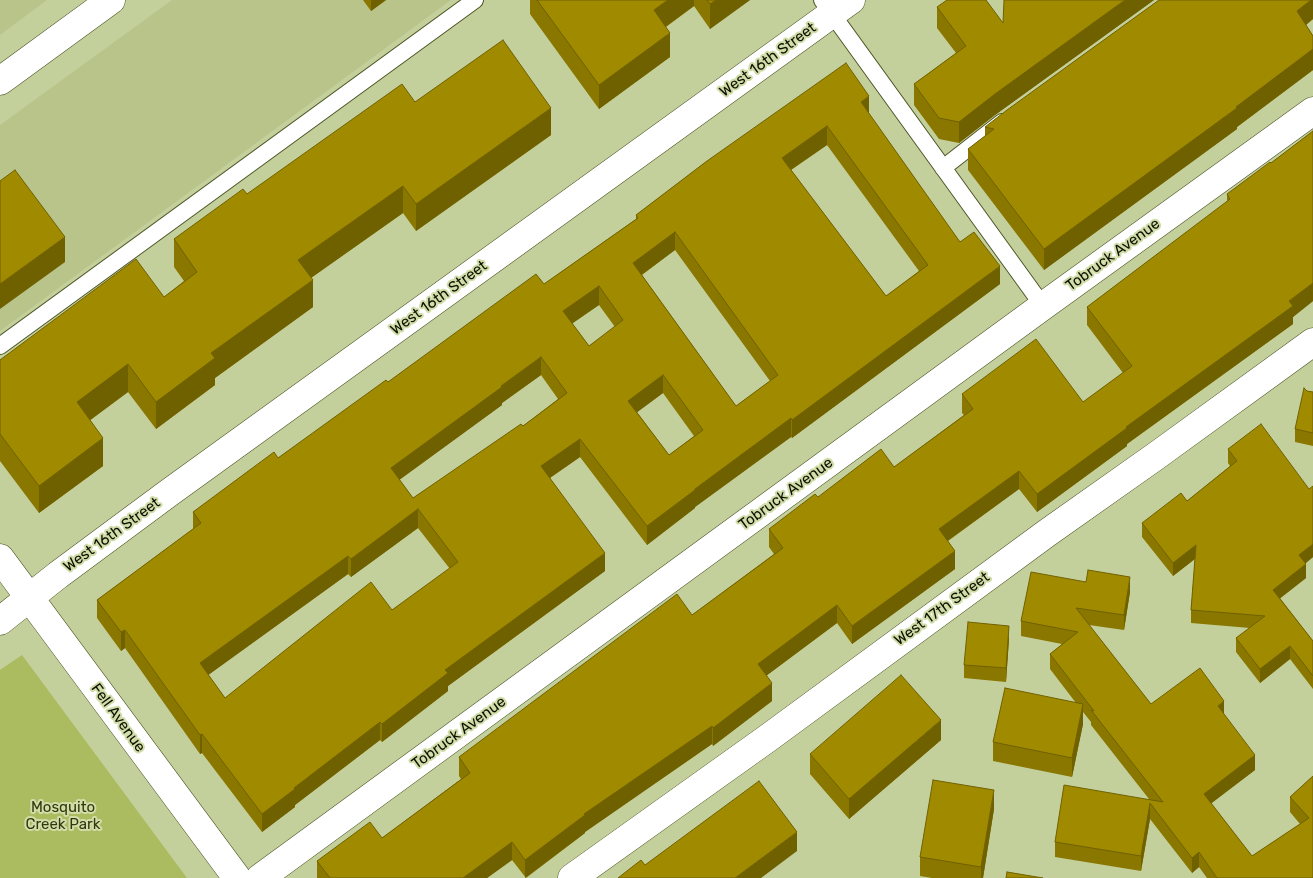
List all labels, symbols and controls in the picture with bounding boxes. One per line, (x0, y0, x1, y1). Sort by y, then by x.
street label: West 16th Street (716, 19, 820, 101)
street label: Tobruck Avenue (1063, 215, 1163, 295)
street label: West 16th Street (387, 257, 491, 339)
street label: Tobruck Avenue (736, 454, 836, 534)
street label: West 16th Street (60, 494, 164, 576)
street label: West 17th Street (891, 568, 993, 650)
street label: Fell Avenue (87, 680, 149, 756)
street label: Tobruck Avenue (409, 693, 509, 773)
park label: Mosquito Creek Park (26, 799, 100, 834)

